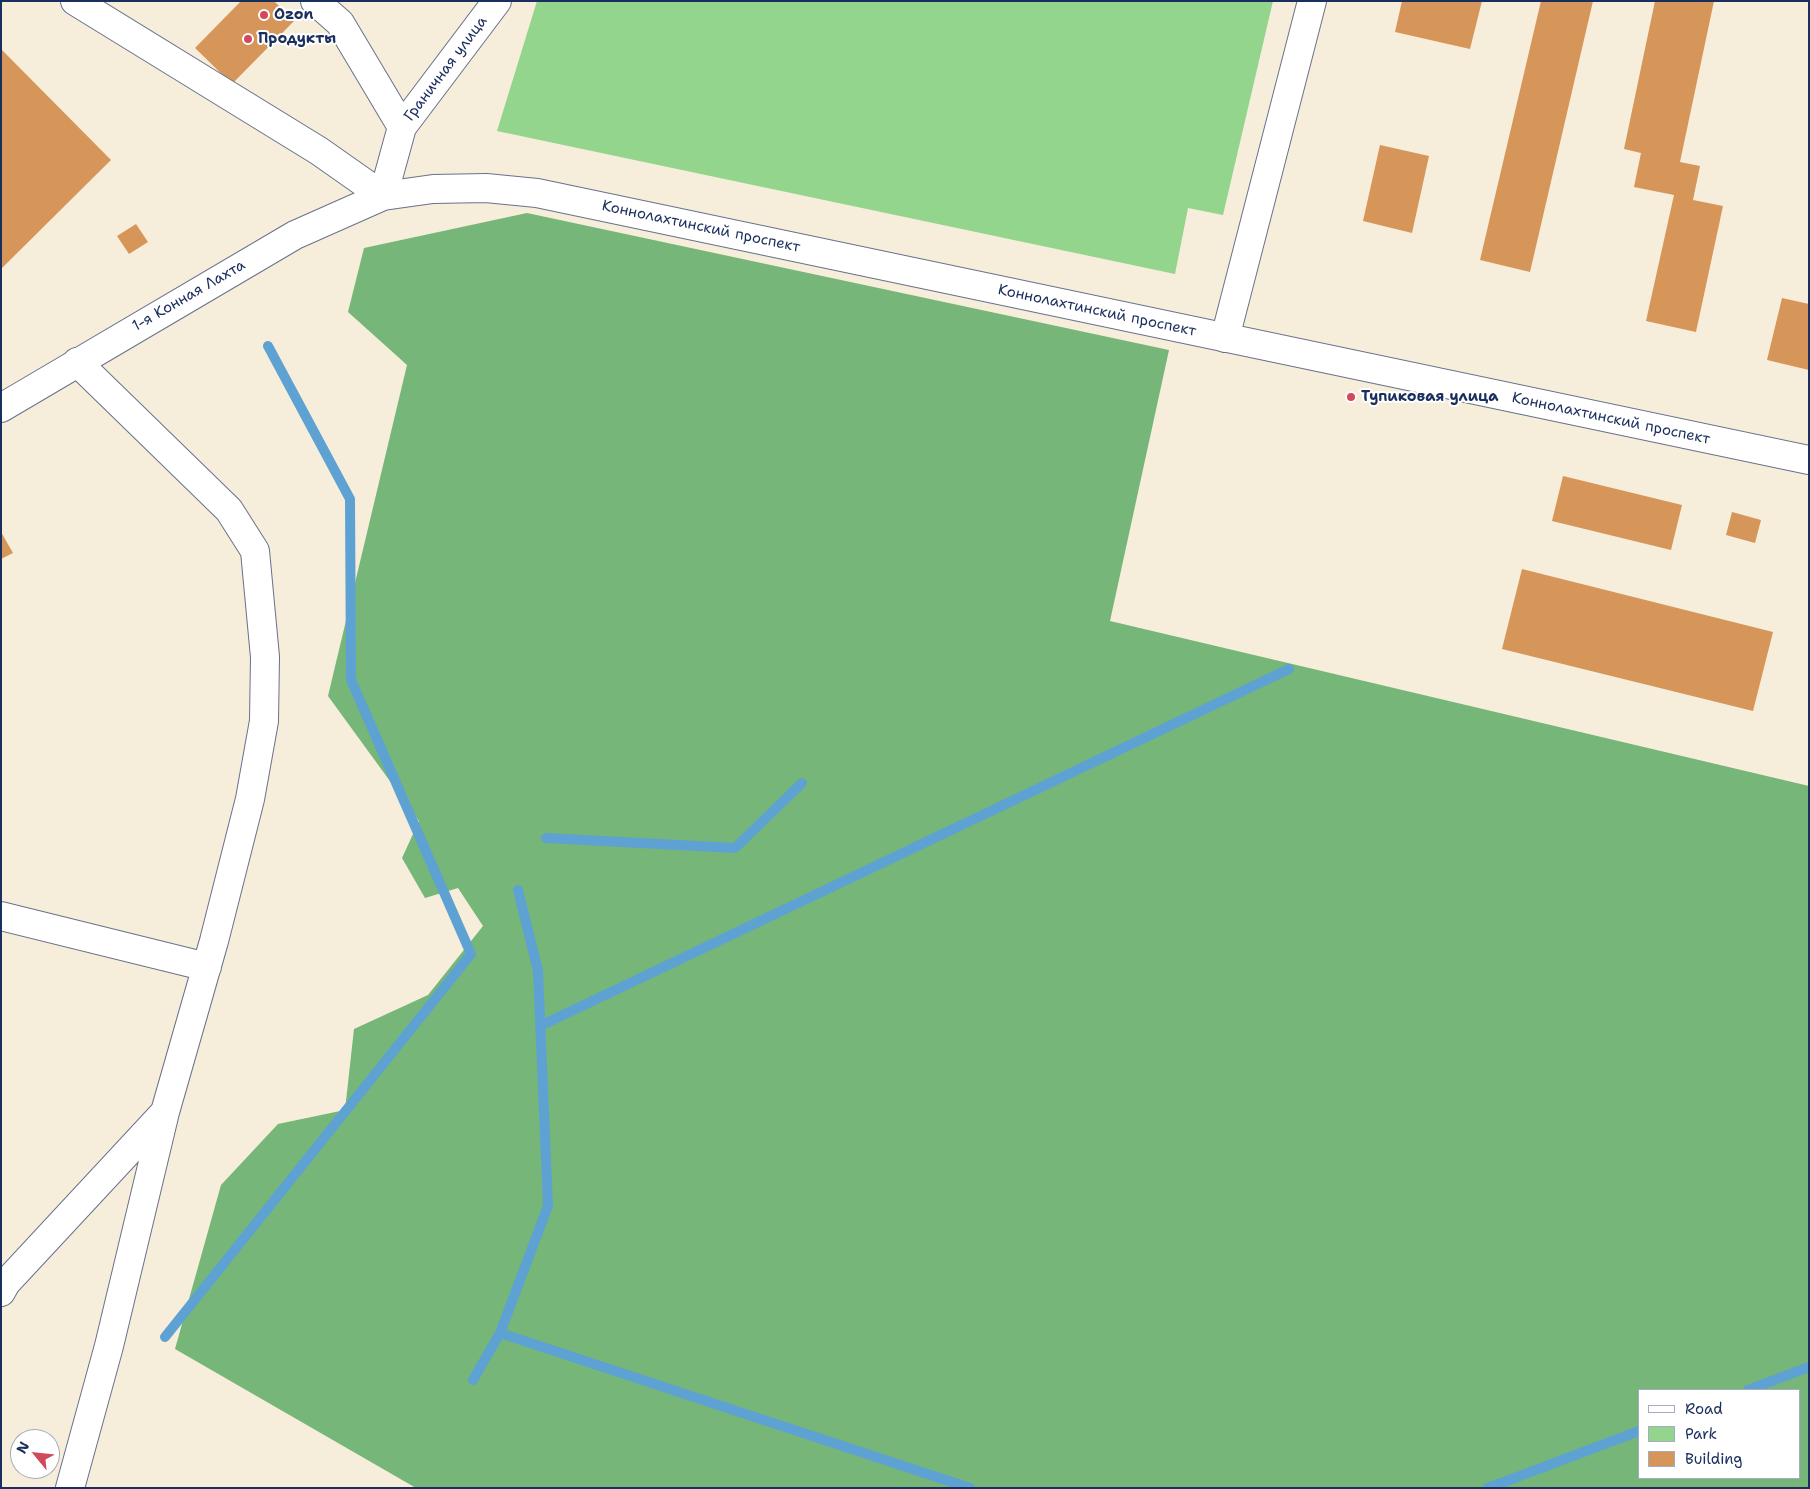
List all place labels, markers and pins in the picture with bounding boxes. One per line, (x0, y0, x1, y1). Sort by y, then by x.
place label: Ozon (274, 6, 314, 24)
marker: Ozon (258, 9, 270, 21)
place label: Продукты (258, 30, 336, 48)
marker: Продукты (242, 33, 254, 45)
place label: Тупиковая улица (1361, 388, 1498, 406)
marker: Тупиковая улица (1345, 391, 1357, 403)

